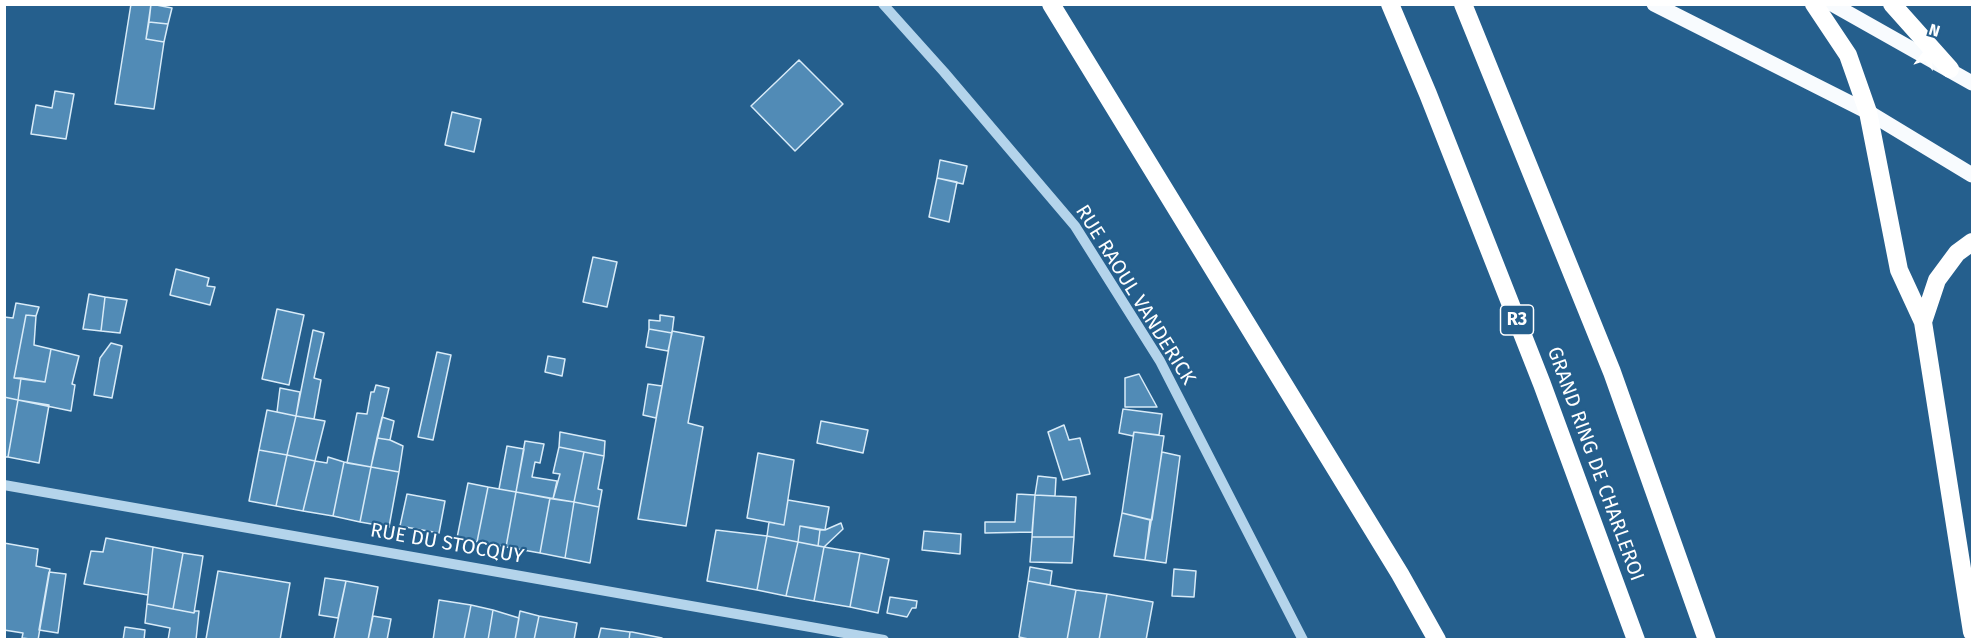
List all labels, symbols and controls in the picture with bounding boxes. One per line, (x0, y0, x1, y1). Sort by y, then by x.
north arrow (1899, 18, 1959, 78)
text: N (1927, 20, 1942, 41)
street label: RUE RAOUL VANDERICK (1070, 201, 1200, 389)
road number: R3 (1500, 305, 1534, 335)
street label: GRAND RING DE CHARLEROI (1541, 344, 1649, 584)
street label: RUE DU STOCQUY (368, 519, 526, 569)

